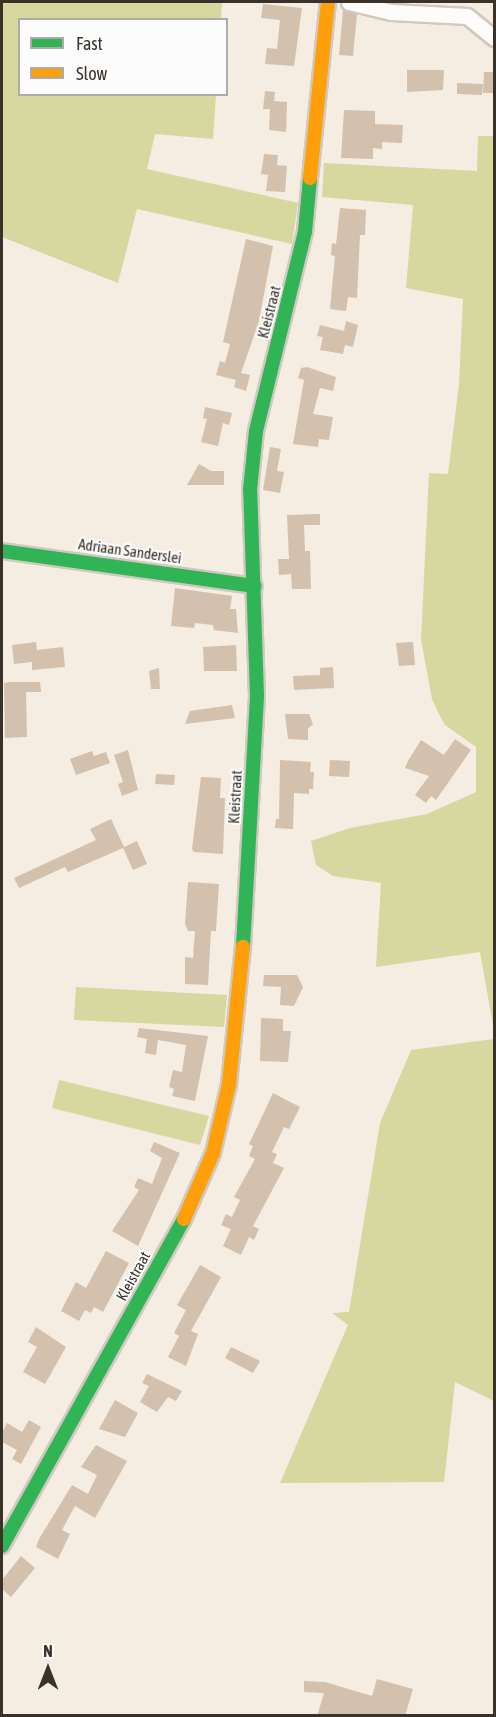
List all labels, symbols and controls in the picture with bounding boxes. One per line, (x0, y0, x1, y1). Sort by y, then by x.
legend (18, 18, 228, 96)
text: Fast (76, 33, 103, 54)
text: Slow (76, 63, 107, 84)
street label: Kleistraat (254, 284, 284, 340)
street label: Adriaan Sanderslei (77, 535, 183, 567)
street label: Kleistraat (225, 770, 245, 824)
street label: Kleistraat (112, 1248, 154, 1304)
north arrow (18, 1639, 78, 1699)
text: N (43, 1642, 53, 1660)

